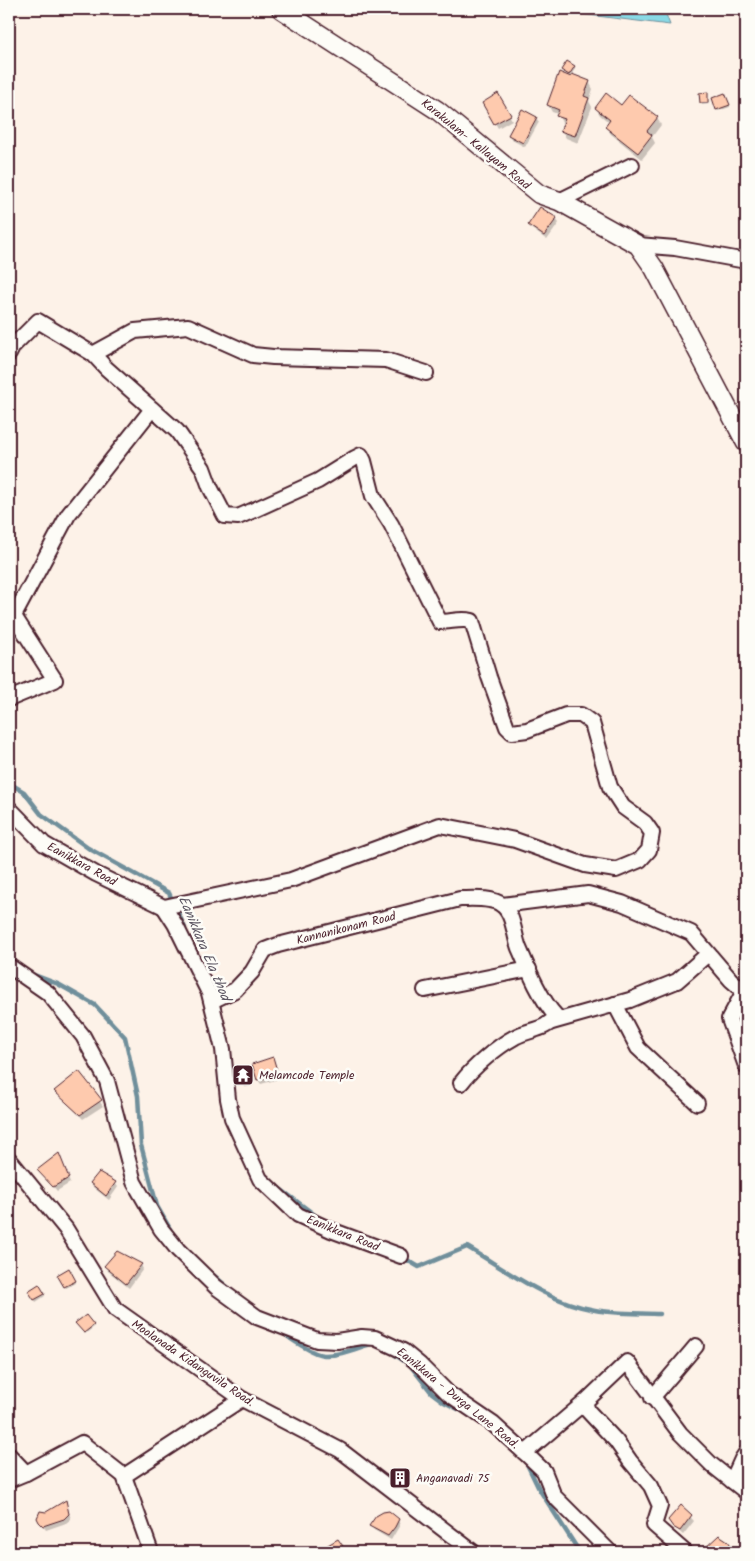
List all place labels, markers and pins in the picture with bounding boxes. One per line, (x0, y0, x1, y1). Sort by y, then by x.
temple icon: Melamcode Temple (231, 1063, 255, 1087)
place label: Melamcode Temple (259, 1066, 355, 1085)
building icon: Anganavadi 75 (388, 1466, 412, 1490)
place label: Anganavadi 75 (416, 1469, 491, 1488)

